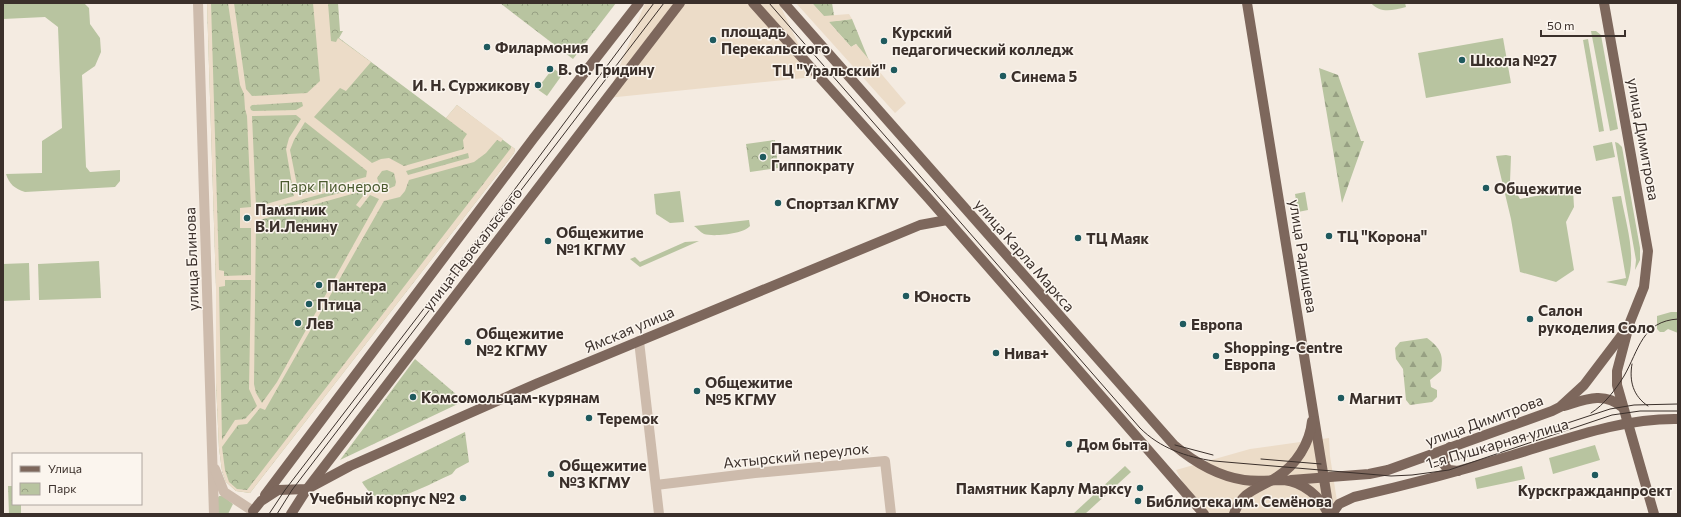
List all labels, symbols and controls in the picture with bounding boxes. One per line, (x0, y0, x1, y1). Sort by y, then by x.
scale bar (1541, 12, 1625, 38)
text: 50 m (1547, 18, 1575, 32)
place label: площадь Перекальского (721, 22, 830, 57)
place label: Курский педагогический колледж (892, 23, 1074, 58)
marker: площадь Перекальского (708, 35, 718, 45)
marker: Курский педагогический колледж (879, 36, 889, 46)
place label: Филармония (495, 38, 588, 56)
marker: Филармония (482, 42, 492, 52)
place label: Школа №27 (1470, 51, 1557, 69)
marker: Школа №27 (1457, 55, 1467, 65)
place label: В. Ф. Гридину (558, 60, 656, 78)
place label: ТЦ "Уральский" (772, 61, 886, 79)
marker: В. Ф. Гридину (545, 64, 555, 74)
marker: ТЦ "Уральский" (889, 65, 899, 75)
place label: Синема 5 (1011, 67, 1077, 85)
marker: Синема 5 (998, 71, 1008, 81)
place label: И. Н. Суржикову (412, 76, 531, 94)
street label: улица Димитрова (1624, 76, 1664, 202)
marker: И. Н. Суржикову (533, 80, 543, 90)
place label: Памятник Гиппократу (771, 139, 855, 174)
marker: Памятник Гиппократу (758, 152, 768, 162)
park label: Парк Пионеров (279, 177, 389, 195)
place label: Общежитие (1494, 179, 1582, 197)
marker: Общежитие (1481, 183, 1491, 193)
street label: улица Перекальского (418, 184, 526, 314)
place label: Спортзал КГМУ (786, 194, 900, 212)
street label: улица Карла Маркса (971, 195, 1079, 315)
marker: Спортзал КГМУ (773, 198, 783, 208)
street label: улица Радищева (1286, 198, 1322, 314)
place label: Памятник В.И.Ленину (255, 200, 339, 235)
street label: улица Блинова (180, 207, 202, 311)
marker: Памятник В.И.Ленину (242, 213, 252, 223)
place label: Общежитие №1 КГМУ (556, 223, 644, 258)
place label: ТЦ "Корона" (1337, 227, 1427, 245)
place label: ТЦ Маяк (1086, 229, 1150, 247)
marker: ТЦ "Корона" (1324, 231, 1334, 241)
marker: ТЦ Маяк (1073, 233, 1083, 243)
marker: Общежитие №1 КГМУ (543, 236, 553, 246)
place label: Пантера (327, 276, 387, 294)
marker: Пантера (314, 280, 324, 290)
place label: Юность (914, 287, 971, 305)
marker: Юность (901, 291, 911, 301)
place label: Птица (317, 295, 361, 313)
marker: Птица (304, 299, 314, 309)
place label: Салон рукоделия Соло (1538, 301, 1655, 336)
street label: Ямская улица (581, 302, 677, 356)
place label: Лев (306, 314, 333, 332)
marker: Салон рукоделия Соло (1525, 314, 1535, 324)
place label: Европа (1191, 315, 1243, 333)
marker: Лев (293, 318, 303, 328)
marker: Европа (1178, 319, 1188, 329)
place label: Общежитие №2 КГМУ (476, 324, 564, 359)
marker: Общежитие №2 КГМУ (463, 337, 473, 347)
place label: Shopping-Centre Европа (1224, 338, 1343, 373)
place label: Нива+ (1004, 344, 1049, 362)
marker: Нива+ (991, 348, 1001, 358)
marker: Shopping-Centre Европа (1211, 351, 1221, 361)
place label: Общежитие №5 КГМУ (705, 373, 793, 408)
marker: Общежитие №5 КГМУ (692, 386, 702, 396)
place label: Комсомольцам-курянам (421, 388, 600, 406)
place label: Магнит (1349, 389, 1402, 407)
street label: улица Димитрова (1423, 390, 1545, 450)
marker: Комсомольцам-курянам (408, 392, 418, 402)
marker: Магнит (1336, 393, 1346, 403)
place label: Теремок (597, 409, 659, 427)
marker: Теремок (584, 413, 594, 423)
street label: 1-я Пушкарная улица (1424, 414, 1570, 472)
place label: Дом быта (1077, 435, 1148, 453)
street label: Ахтырский переулок (722, 438, 870, 472)
marker: Дом быта (1064, 439, 1074, 449)
legend (12, 453, 142, 505)
place label: Общежитие №3 КГМУ (559, 456, 647, 491)
text: Улица (48, 461, 82, 475)
marker: Общежитие №3 КГМУ (546, 469, 556, 479)
marker: Курскгражданпроект (1590, 470, 1600, 480)
place label: Памятник Карлу Марксу (956, 479, 1133, 497)
text: Парк (48, 481, 77, 495)
place label: Курскгражданпроект (1518, 481, 1672, 499)
marker: Памятник Карлу Марксу (1135, 483, 1145, 493)
place label: Учебный корпус №2 (309, 489, 455, 507)
place label: Библиотека им. Семёнова (1146, 492, 1332, 510)
marker: Учебный корпус №2 (458, 493, 468, 503)
marker: Библиотека им. Семёнова (1133, 496, 1143, 506)

